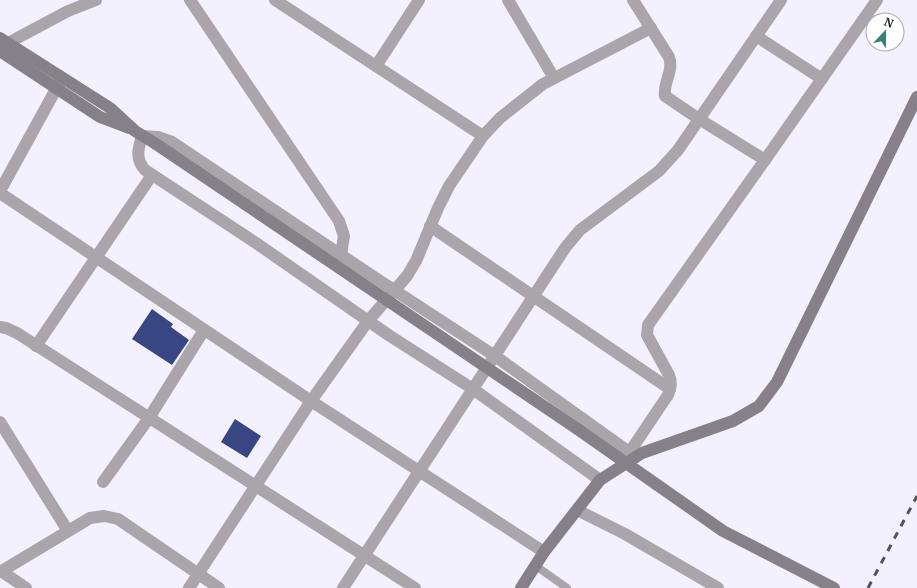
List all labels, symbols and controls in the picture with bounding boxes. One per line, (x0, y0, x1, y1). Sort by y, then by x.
north arrow (865, 12, 905, 52)
text: N (882, 15, 896, 31)

